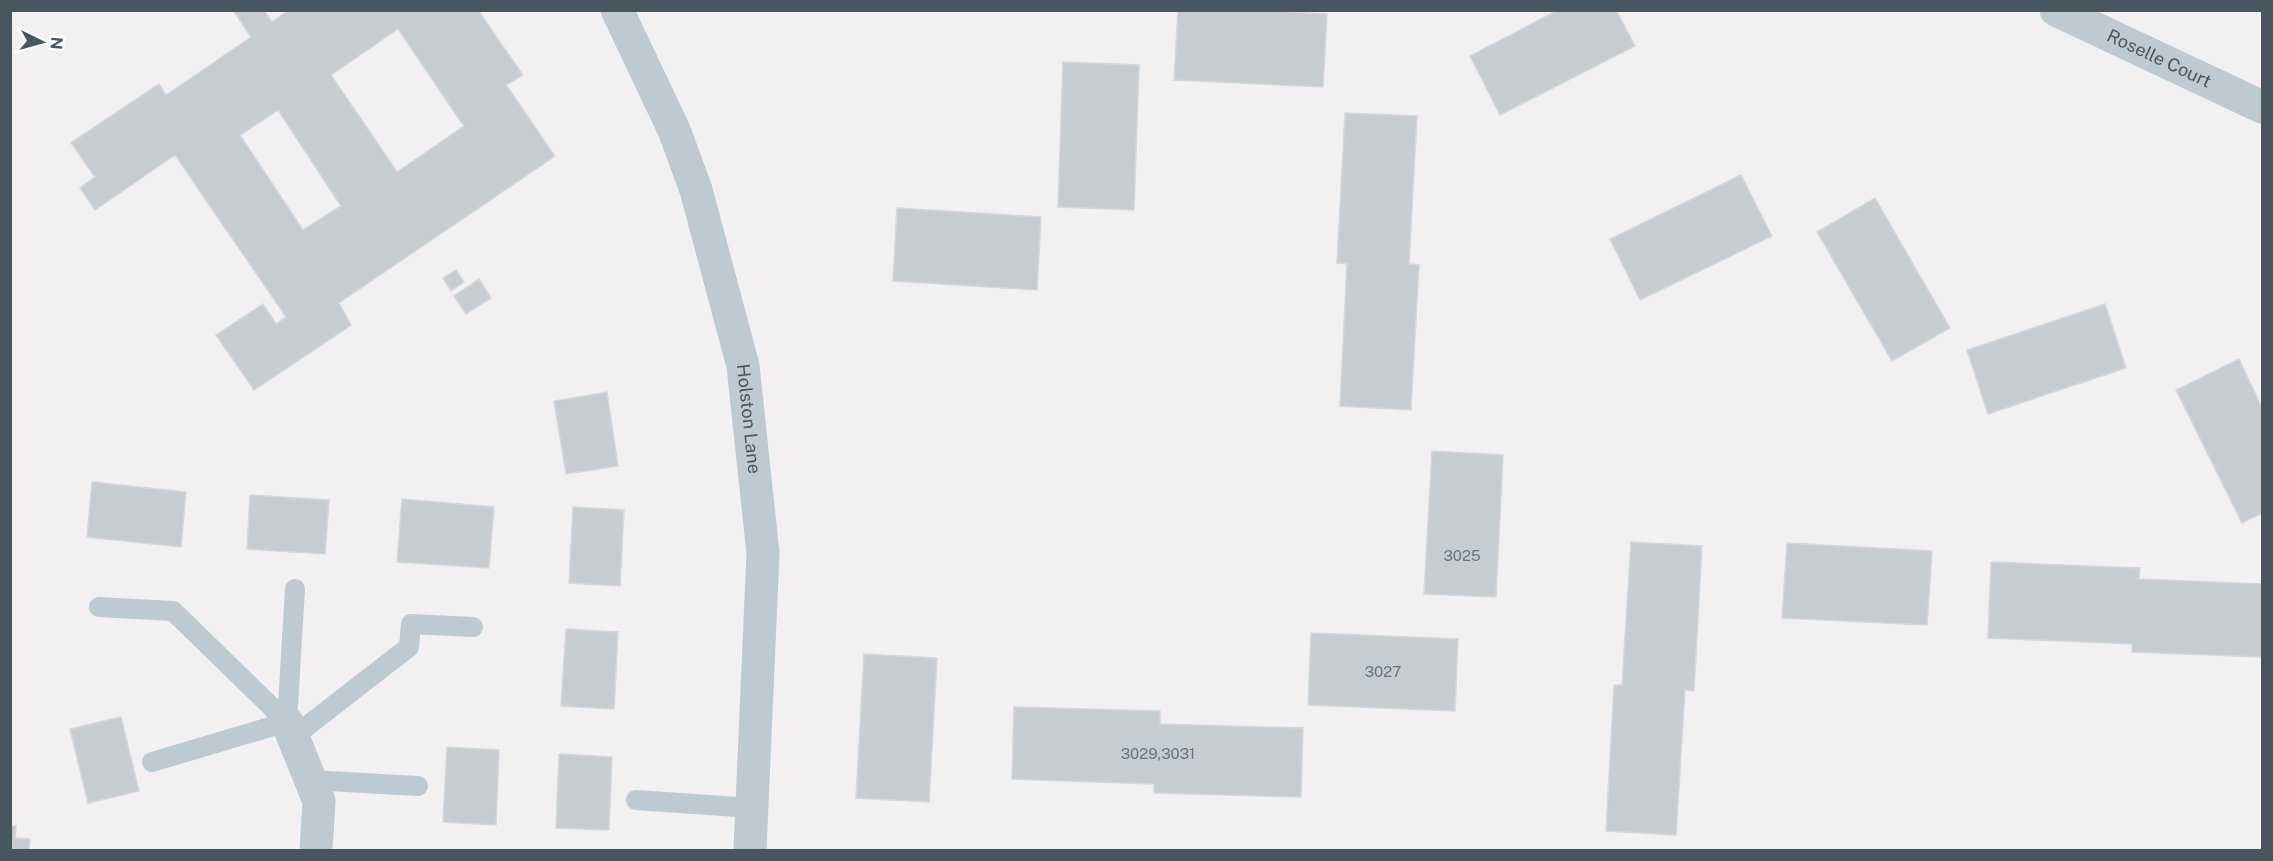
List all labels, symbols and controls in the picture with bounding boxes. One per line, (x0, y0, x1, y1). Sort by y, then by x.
north arrow (12, 12, 72, 72)
street label: Roselle Court (2104, 25, 2215, 92)
text: N (46, 36, 66, 50)
street label: Holston Lane (733, 363, 765, 475)
house number: 3025 (1443, 547, 1481, 564)
house number: 3027 (1365, 663, 1401, 680)
house number: 3029,3031 (1121, 745, 1195, 762)

